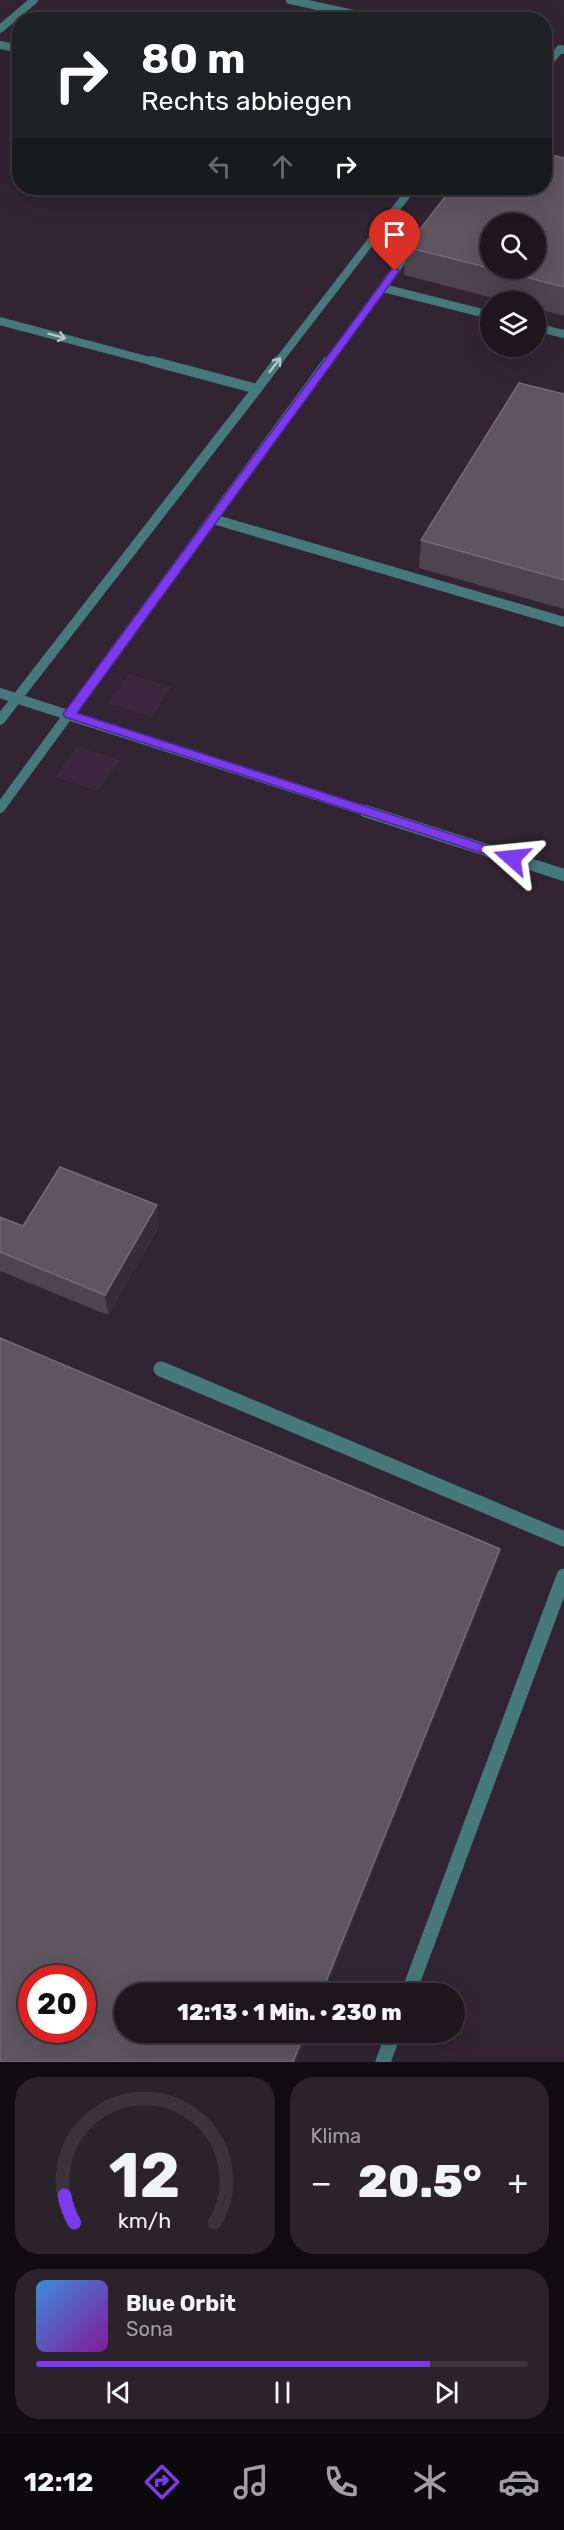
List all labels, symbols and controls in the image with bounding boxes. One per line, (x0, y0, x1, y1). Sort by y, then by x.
text: 80 m (141, 34, 245, 84)
icon: right (42, 36, 120, 114)
text: Rechts abbiegen (141, 85, 352, 117)
icon: left (203, 150, 236, 183)
icon: ahead (266, 150, 299, 183)
icon: right (329, 150, 362, 183)
pin (369, 209, 420, 271)
map controls (480, 213, 546, 357)
button: search (480, 213, 546, 279)
icon: arrive (378, 218, 411, 251)
button: layers (480, 291, 546, 357)
one-way arrow (47, 331, 66, 342)
one-way arrow (269, 358, 282, 374)
position arrow (480, 826, 544, 890)
speed limit sign: 20 (18, 1965, 96, 2043)
text: 12:13 · 1 Min. · 230 m (177, 1999, 402, 2026)
text: Klima (311, 2124, 361, 2148)
text: 12 (109, 2139, 181, 2213)
text: 20.5° (358, 2155, 482, 2208)
text: − (311, 2163, 332, 2202)
text: + (507, 2163, 528, 2202)
text: km/h (118, 2208, 172, 2233)
text: Blue Orbit (126, 2290, 236, 2317)
text: Sona (126, 2317, 173, 2341)
icon: previous (102, 2376, 135, 2409)
icon: pause (266, 2376, 299, 2409)
icon: next (430, 2376, 463, 2409)
icon: directions (141, 2461, 183, 2503)
icon: music (230, 2461, 272, 2503)
icon: phone (320, 2461, 362, 2503)
icon: climate (409, 2461, 451, 2503)
icon: car (498, 2461, 540, 2503)
text: 12:12 (24, 2466, 94, 2498)

